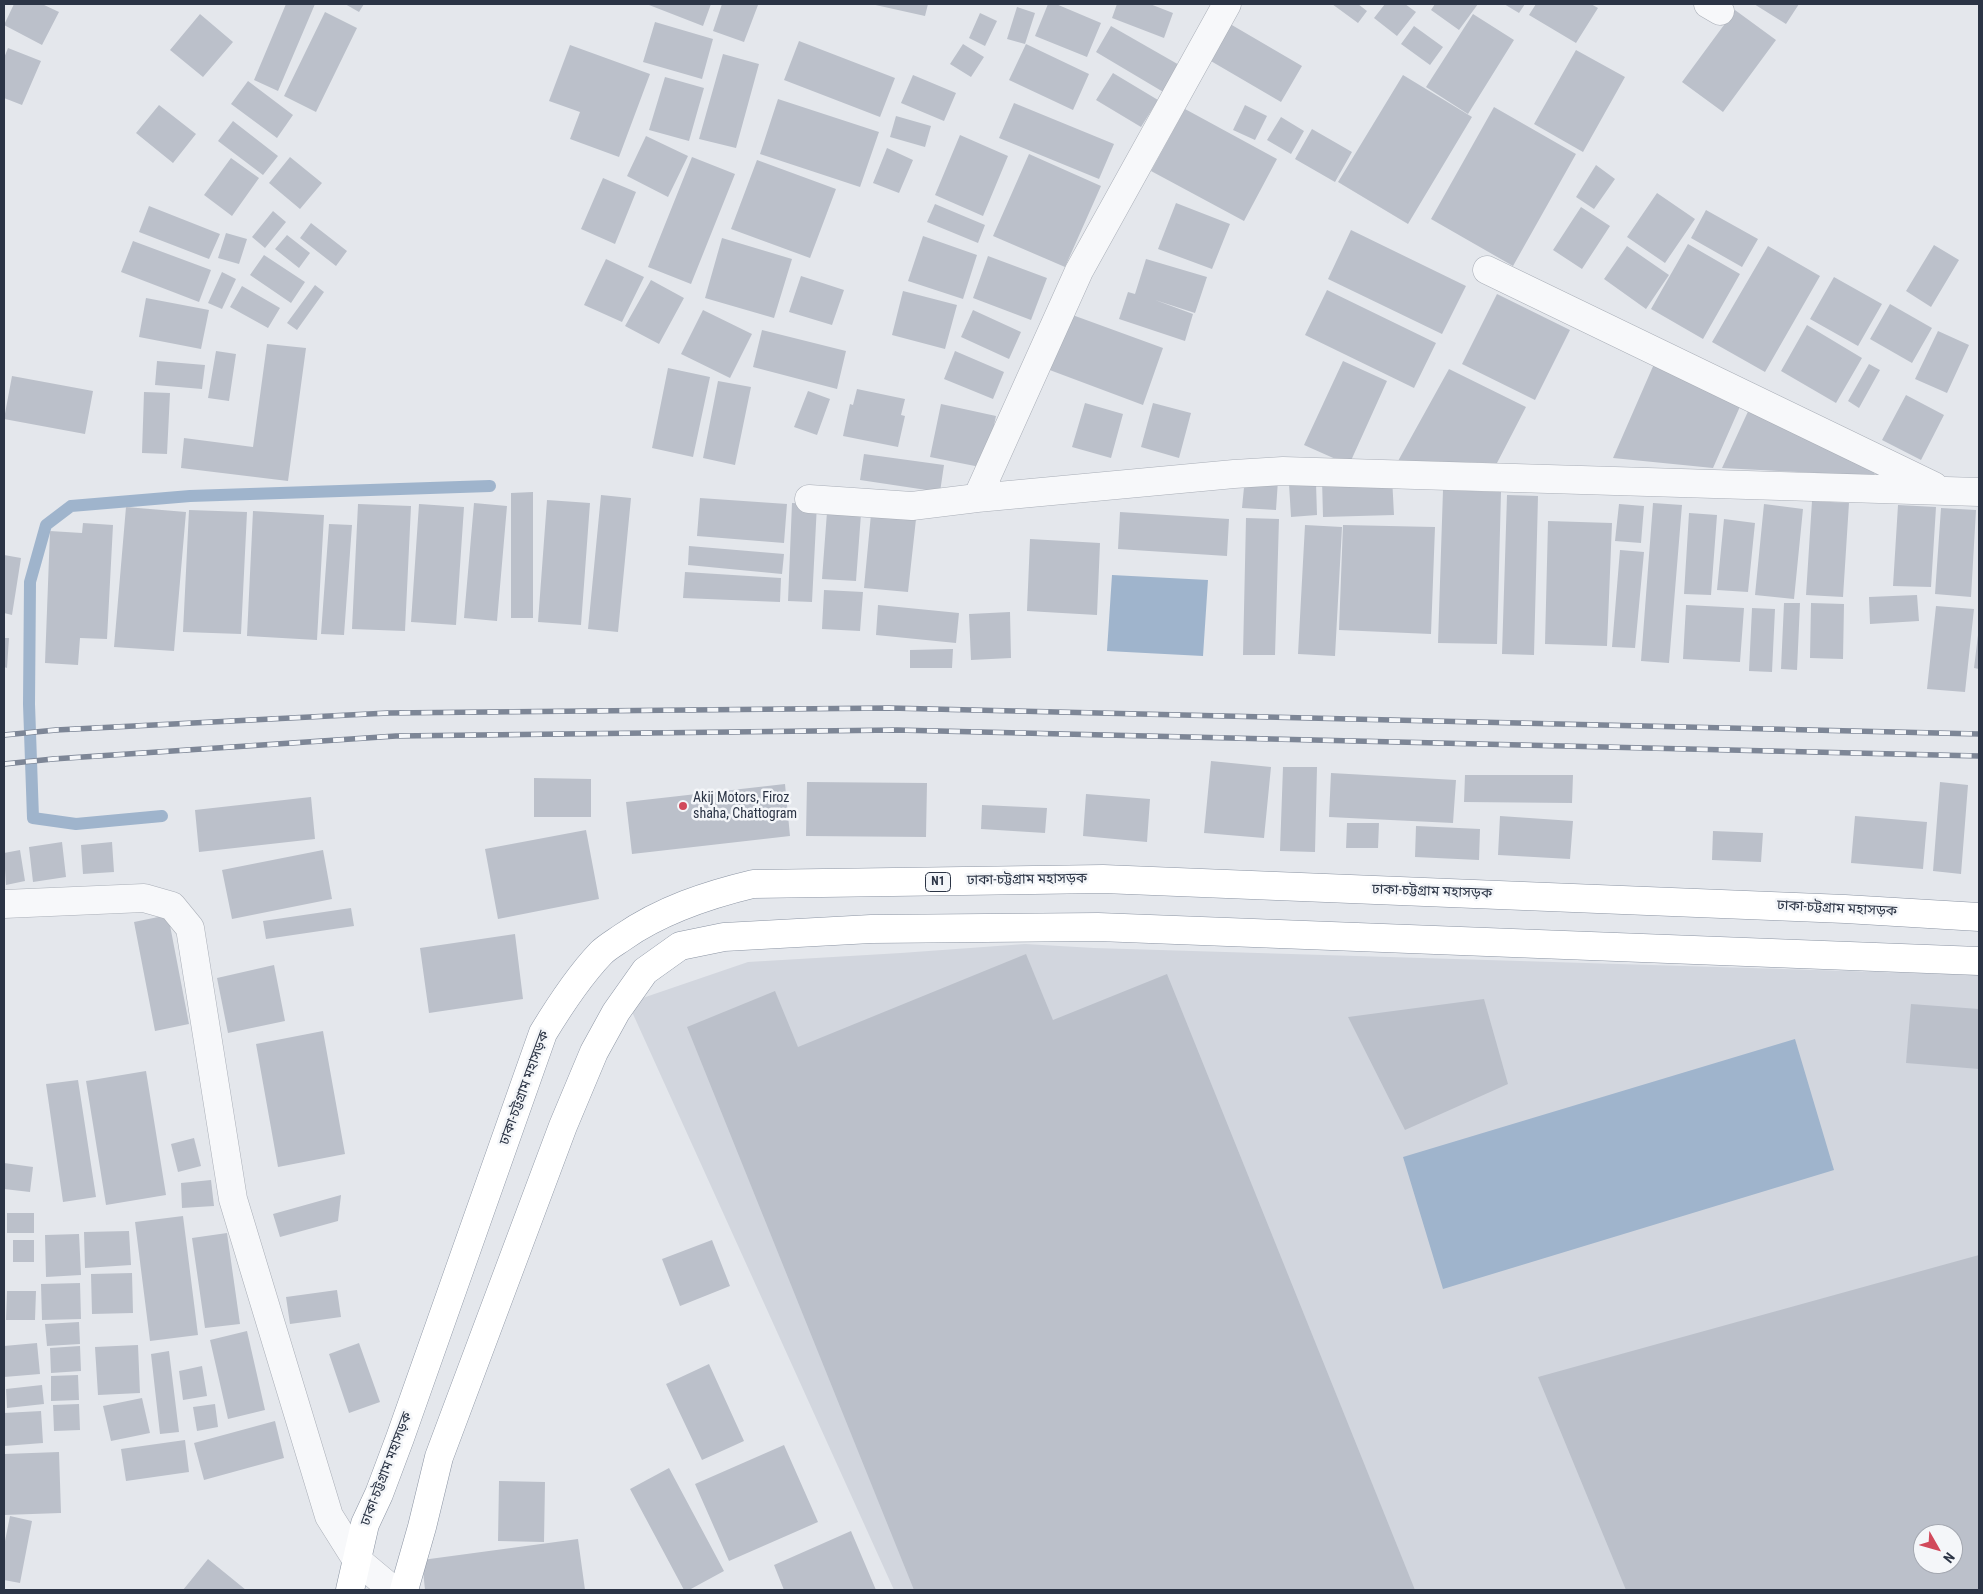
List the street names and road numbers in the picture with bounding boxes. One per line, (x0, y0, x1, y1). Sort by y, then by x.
street label: ঢাকা-চট্টগ্রাম মহাসড়ক (967, 871, 1087, 889)
road number: N1 (926, 872, 950, 892)
street label: ঢাকা-চট্টগ্রাম মহাসড়ক (1372, 882, 1492, 902)
street label: ঢাকা-চট্টগ্রাম মহাসড়ক (1777, 897, 1897, 921)
street label: ঢাকা-চট্টগ্রাম মহাসড়ক (497, 1029, 553, 1147)
street label: ঢাকা-চট্টগ্রাম মহাসড়ক (358, 1410, 416, 1528)

